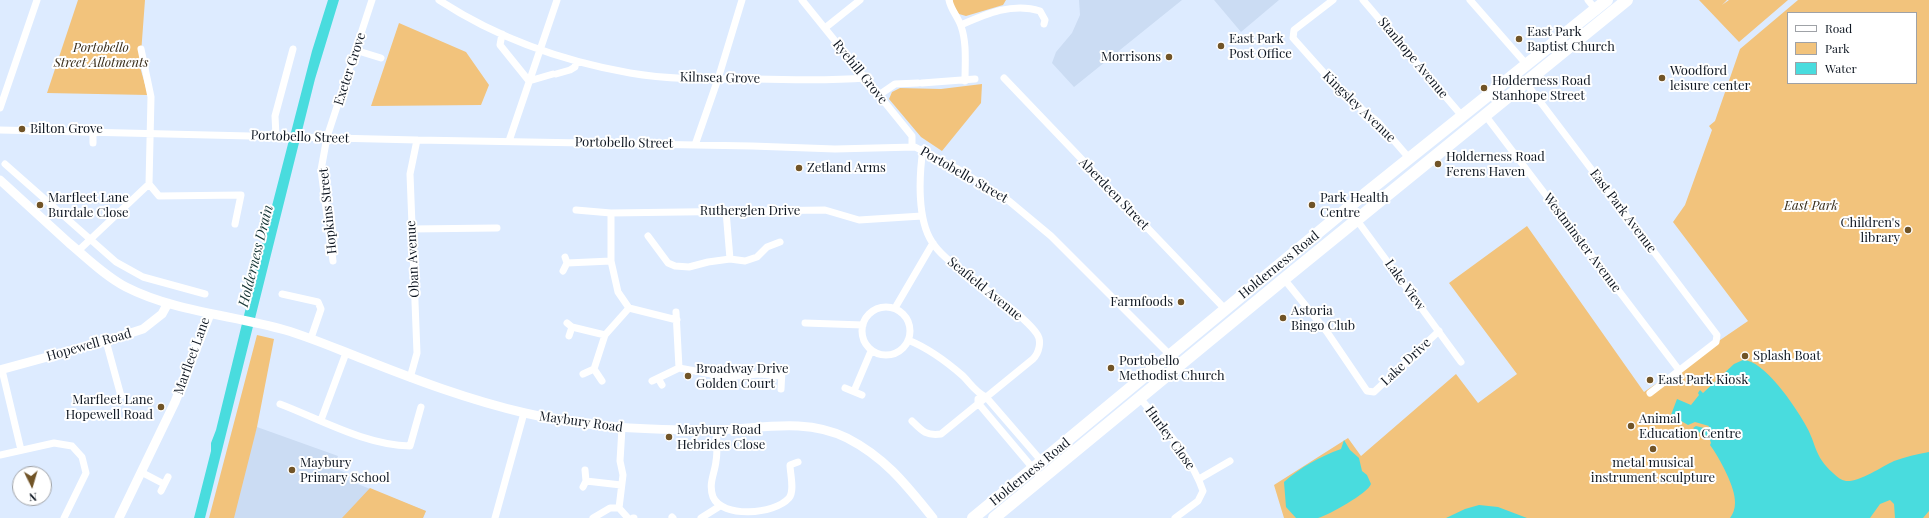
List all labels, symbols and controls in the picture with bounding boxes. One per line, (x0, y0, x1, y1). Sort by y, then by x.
legend (1787, 12, 1917, 84)
street label: Stanhope Avenue (1375, 14, 1451, 102)
text: Road (1825, 20, 1852, 36)
place label: East Park Baptist Church (1527, 24, 1615, 55)
street label: Exeter Grove (331, 31, 369, 107)
place label: East Park Post Office (1229, 31, 1292, 62)
marker: East Park Baptist Church (1514, 34, 1524, 44)
street label: Ryehill Grove (829, 37, 891, 107)
park label: Portobello Street Allotments (54, 40, 148, 71)
text: Park (1825, 40, 1850, 56)
marker: East Park Post Office (1216, 41, 1226, 51)
place label: Morrisons (1101, 49, 1161, 65)
marker: Morrisons (1164, 52, 1174, 62)
text: Water (1825, 60, 1857, 76)
place label: Woodford leisure center (1670, 63, 1750, 94)
street label: Kingsley Avenue (1319, 68, 1399, 146)
street label: Kilnsea Grove (680, 69, 760, 87)
place label: Holderness Road Stanhope Street (1492, 73, 1591, 104)
marker: Woodford leisure center (1657, 73, 1667, 83)
marker: Holderness Road Stanhope Street (1479, 83, 1489, 93)
place label: Bilton Grove (30, 121, 103, 137)
marker: Bilton Grove (17, 124, 27, 134)
street label: Portobello Street (250, 127, 350, 147)
street label: Portobello Street (575, 134, 673, 152)
street label: Portobello Street (917, 144, 1011, 206)
place label: Holderness Road Ferens Haven (1446, 149, 1545, 180)
street label: Aberdeen Street (1076, 155, 1152, 233)
marker: Holderness Road Ferens Haven (1433, 159, 1443, 169)
place label: Zetland Arms (807, 160, 886, 176)
marker: Zetland Arms (794, 163, 804, 173)
street label: East Park Avenue (1586, 166, 1660, 256)
street label: Hopkins Street (316, 167, 340, 255)
place label: Marfleet Lane Burdale Close (48, 190, 129, 221)
place label: Park Health Centre (1320, 190, 1389, 221)
street label: Westminster Avenue (1540, 190, 1624, 296)
park label: East Park (1784, 198, 1838, 214)
marker: Marfleet Lane Burdale Close (35, 200, 45, 210)
marker: Park Health Centre (1307, 200, 1317, 210)
water label: Holderness Drain (235, 203, 277, 309)
street label: Rutherglen Drive (700, 203, 800, 219)
place label: Children's library (1841, 215, 1900, 246)
street label: Oban Avenue (403, 220, 423, 298)
marker: Children's library (1903, 225, 1913, 235)
street label: Holderness Road (1236, 228, 1322, 302)
street label: Seafield Avenue (944, 254, 1026, 324)
street label: Lake View (1381, 257, 1429, 313)
place label: Farmfoods (1110, 294, 1173, 310)
marker: Farmfoods (1176, 297, 1186, 307)
place label: Astoria Bingo Club (1291, 303, 1355, 334)
marker: Astoria Bingo Club (1278, 313, 1288, 323)
street label: Marfleet Lane (171, 315, 213, 397)
street label: Hopewell Road (45, 325, 133, 365)
street label: Lake Drive (1378, 335, 1434, 389)
place label: Splash Boat (1753, 348, 1821, 364)
marker: Splash Boat (1740, 351, 1750, 361)
place label: Portobello Methodist Church (1119, 353, 1225, 384)
place label: Broadway Drive Golden Court (696, 361, 789, 392)
marker: Portobello Methodist Church (1106, 363, 1116, 373)
marker: Broadway Drive Golden Court (683, 371, 693, 381)
place label: East Park Kiosk (1658, 372, 1748, 388)
marker: East Park Kiosk (1645, 375, 1655, 385)
place label: Marfleet Lane Hopewell Road (65, 392, 153, 423)
marker: Marfleet Lane Hopewell Road (156, 402, 166, 412)
street label: Hurley Close (1142, 403, 1198, 473)
street label: Maybury Road (538, 408, 624, 436)
place label: Animal Education Centre (1639, 411, 1741, 442)
marker: Animal Education Centre (1626, 421, 1636, 431)
place label: Maybury Road Hebrides Close (677, 422, 765, 453)
marker: Maybury Road Hebrides Close (664, 432, 674, 442)
street label: Holderness Road (987, 435, 1073, 509)
marker: metal musical instrument sculpture (1648, 444, 1658, 454)
place label: Maybury Primary School (300, 455, 390, 486)
place label: metal musical instrument sculpture (1591, 455, 1715, 486)
marker: Maybury Primary School (287, 465, 297, 475)
north arrow (12, 466, 52, 506)
text: N (28, 490, 38, 505)

